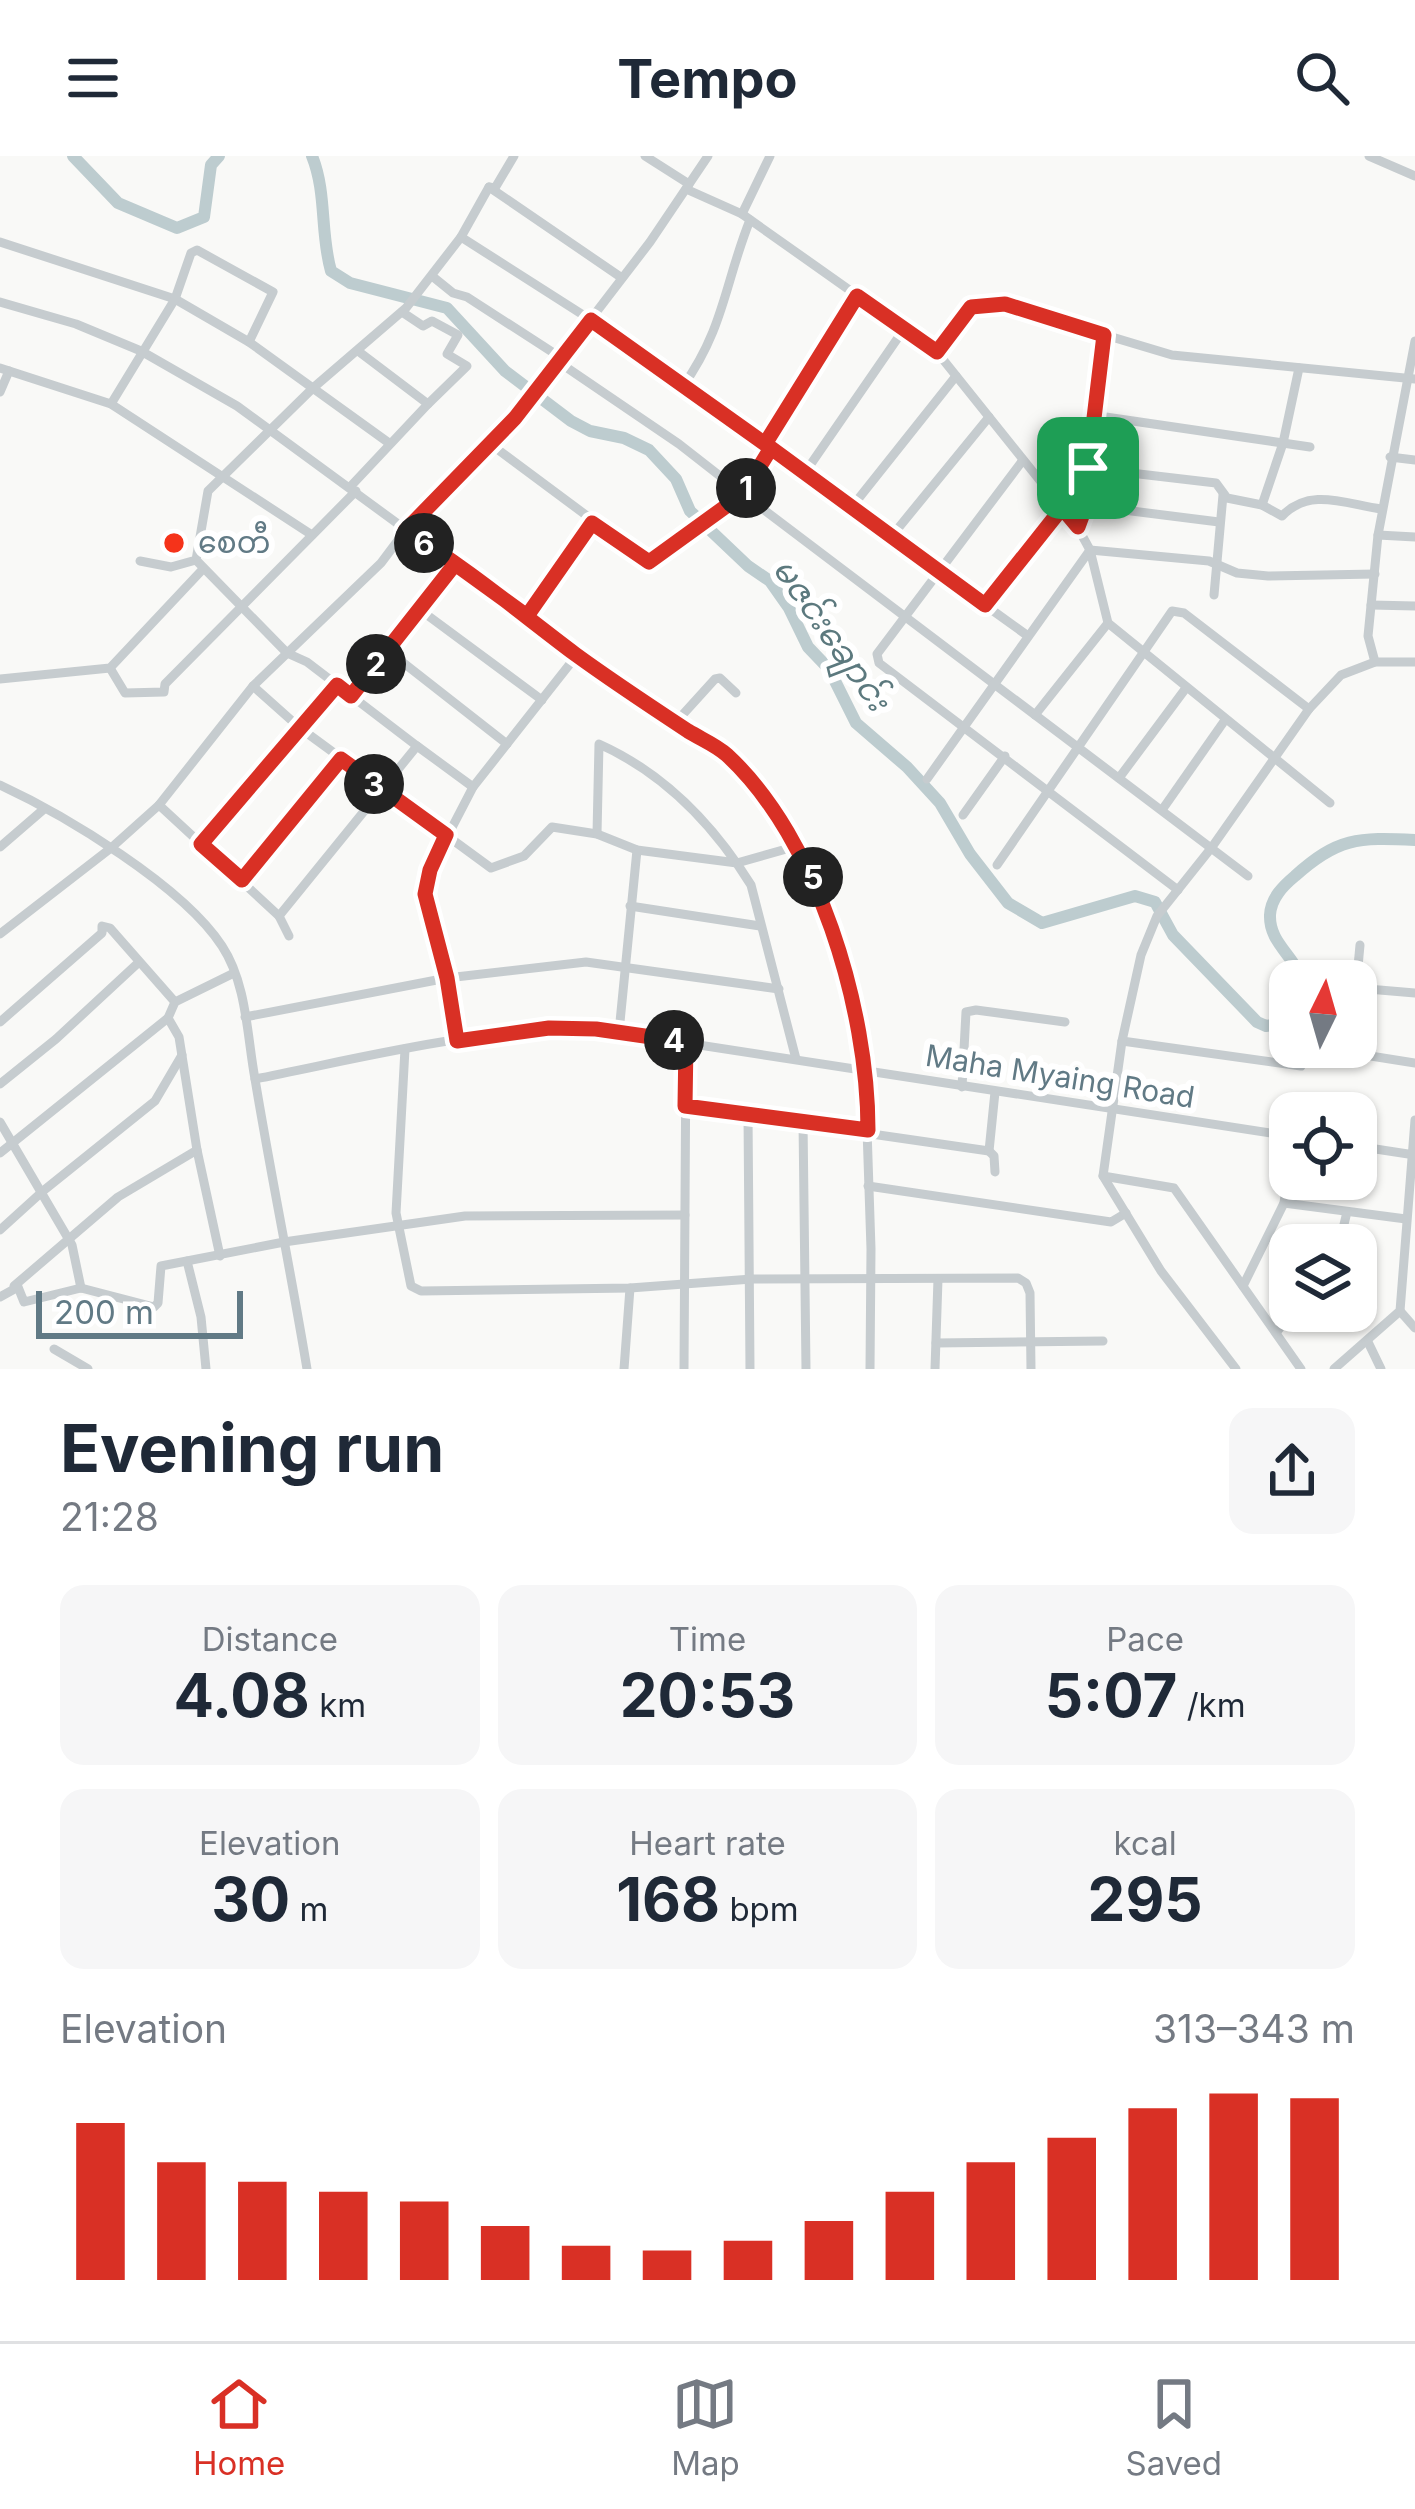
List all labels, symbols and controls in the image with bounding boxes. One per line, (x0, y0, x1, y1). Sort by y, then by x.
icon: menu (60, 45, 126, 111)
icon: search (1289, 45, 1355, 111)
text: Tempo (617, 46, 798, 111)
pin (1037, 417, 1139, 519)
icon: arrive (1055, 435, 1121, 501)
pin: 1 (716, 458, 776, 518)
text: 1 (739, 468, 753, 508)
pin: 6 (394, 513, 454, 573)
place label: စေတီ (198, 521, 270, 560)
text: 6 (413, 523, 435, 563)
marker: စေတီ (161, 530, 187, 556)
water label: မဇင်းချောင်း (758, 549, 902, 725)
pin: 2 (346, 634, 406, 694)
text: 2 (366, 644, 386, 684)
pin: 3 (344, 754, 404, 814)
text: 3 (363, 764, 385, 804)
pin: 5 (783, 847, 843, 907)
text: 5 (802, 857, 824, 897)
north arrow (1269, 960, 1377, 1068)
map controls (1269, 960, 1377, 1332)
pin: 4 (644, 1010, 704, 1070)
text: 4 (663, 1020, 685, 1060)
street label: Maha Myaing Road (923, 1037, 1197, 1115)
button: locate (1269, 1092, 1377, 1200)
button: layers (1269, 1224, 1377, 1332)
scale bar (36, 1285, 243, 1338)
text: 200 m (54, 1292, 154, 1332)
text: Evening run (60, 1408, 444, 1488)
button: share (1229, 1408, 1355, 1534)
text: 21:28 (60, 1493, 159, 1540)
text: Distance (202, 1619, 338, 1659)
text: Time (669, 1619, 746, 1659)
text: Pace (1106, 1619, 1184, 1659)
text: 4.08 (173, 1659, 310, 1731)
text: 20:53 (620, 1659, 795, 1731)
text: 5:07 (1045, 1659, 1177, 1731)
text: km (310, 1685, 366, 1725)
text: /km (1177, 1685, 1246, 1725)
text: Elevation (199, 1823, 341, 1863)
text: Heart rate (629, 1823, 786, 1863)
text: kcal (1114, 1823, 1177, 1863)
text: 30 (211, 1863, 290, 1935)
text: 168 (616, 1863, 720, 1935)
text: 295 (1088, 1863, 1203, 1935)
text: m (290, 1889, 329, 1929)
text: bpm (720, 1889, 799, 1929)
text: Elevation (60, 2005, 227, 2052)
text: 313–343 m (1153, 2005, 1355, 2052)
tab: Home (193, 2371, 285, 2483)
tab: Map (671, 2371, 740, 2483)
tab: Saved (1126, 2371, 1222, 2483)

